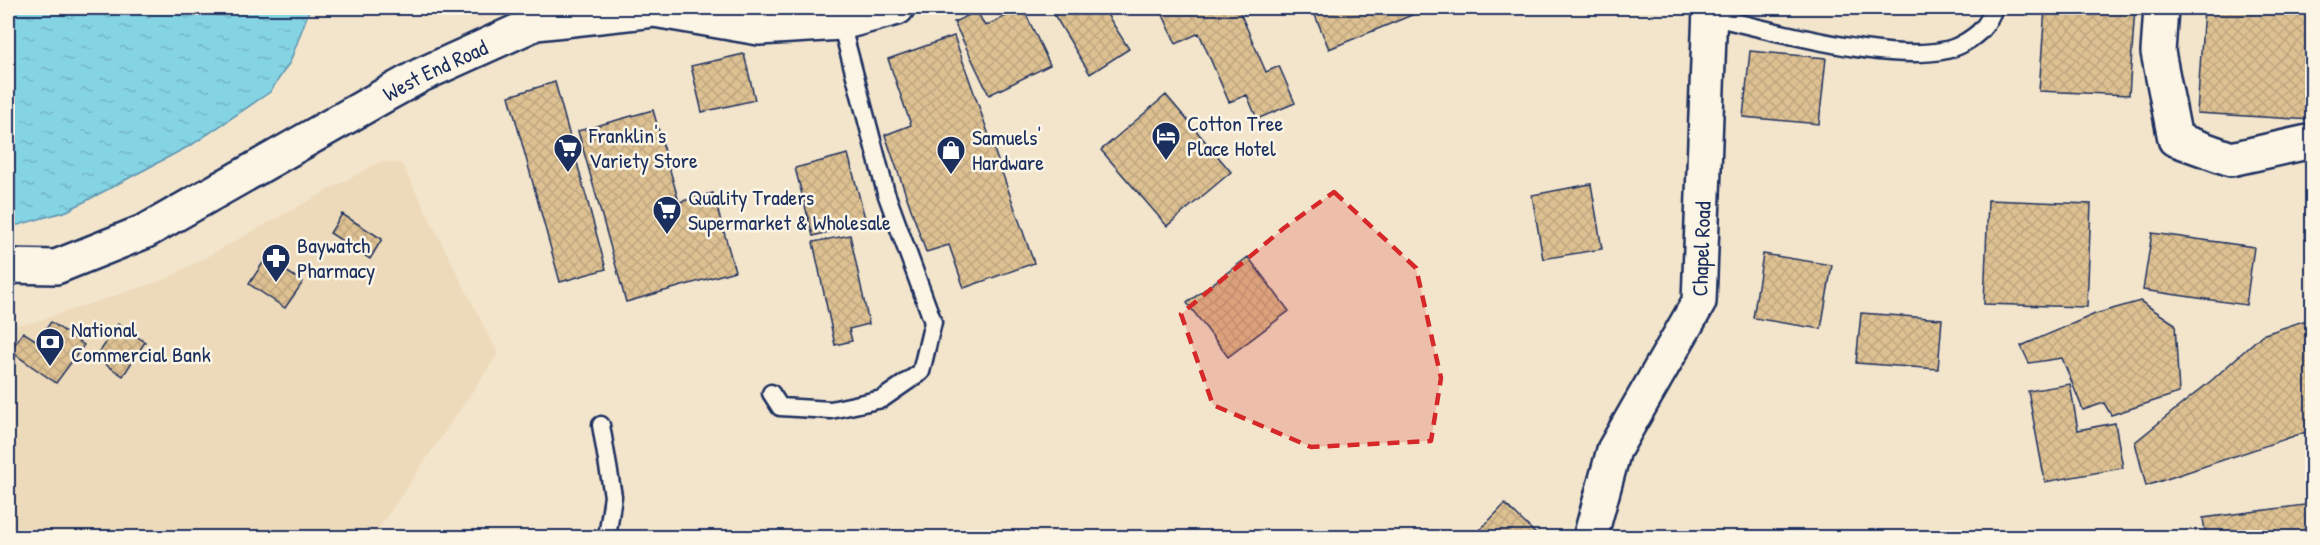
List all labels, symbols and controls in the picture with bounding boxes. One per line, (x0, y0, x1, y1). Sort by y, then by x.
street label: West End Road (377, 32, 493, 108)
place label: Cotton Tree Place Hotel (1187, 108, 1283, 163)
place label: Franklin's Variety Store (588, 120, 698, 175)
hotel icon: Cotton Tree Place Hotel (1150, 120, 1182, 162)
place label: Samuels' Hardware (972, 122, 1044, 177)
supermarket icon: Franklin's Variety Store (552, 132, 584, 174)
shop icon: Samuels' Hardware (935, 134, 967, 176)
place label: Quality Traders Supermarket & Wholesale (688, 182, 891, 237)
supermarket icon: Quality Traders Supermarket & Wholesale (651, 194, 683, 236)
street label: Chapel Road (1684, 200, 1718, 297)
place label: Baywatch Pharmacy (297, 230, 375, 285)
pharmacy icon: Baywatch Pharmacy (260, 242, 292, 284)
place label: National Commercial Bank (71, 314, 211, 369)
bank icon: National Commercial Bank (34, 326, 66, 368)

